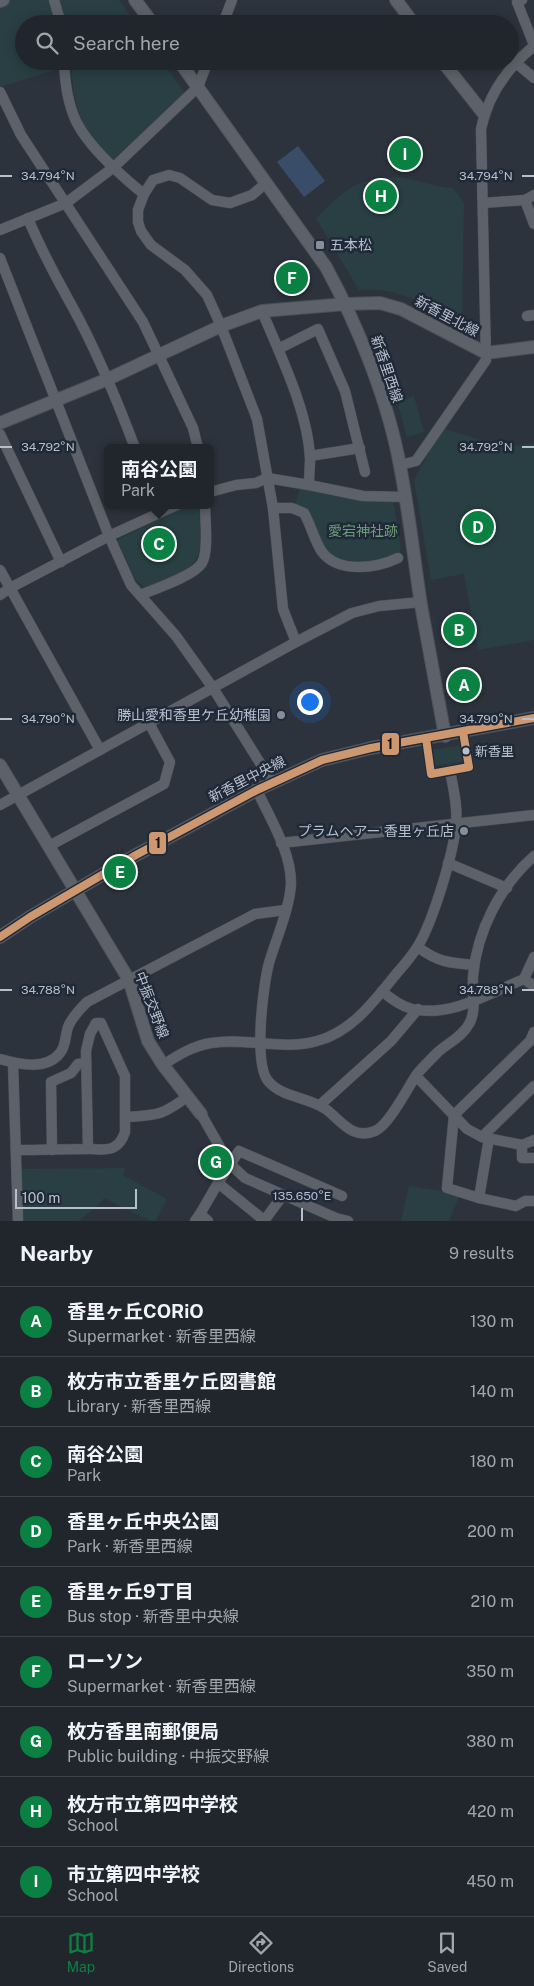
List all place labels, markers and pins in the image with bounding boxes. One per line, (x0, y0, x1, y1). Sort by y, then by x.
pin: I (389, 135, 421, 173)
pin: H (365, 177, 397, 215)
place label: 五本松 (330, 237, 372, 253)
marker: 五本松 (314, 239, 326, 251)
pin: F (276, 259, 308, 297)
pin: D (462, 508, 494, 546)
pin: C (143, 525, 175, 563)
pin: B (443, 611, 475, 649)
pin: A (448, 666, 480, 704)
place label: 勝山愛和香里ケ丘幼稚園 (117, 707, 271, 723)
marker: 勝山愛和香里ケ丘幼稚園 (275, 709, 287, 721)
place label: 新香里 (475, 744, 514, 759)
marker: 新香里 (461, 746, 471, 756)
place label: プラムヘアー 香里ヶ丘店 (298, 823, 454, 839)
marker: プラムヘアー 香里ヶ丘店 (458, 825, 470, 837)
pin: E (104, 853, 136, 891)
pin: G (200, 1143, 232, 1181)

